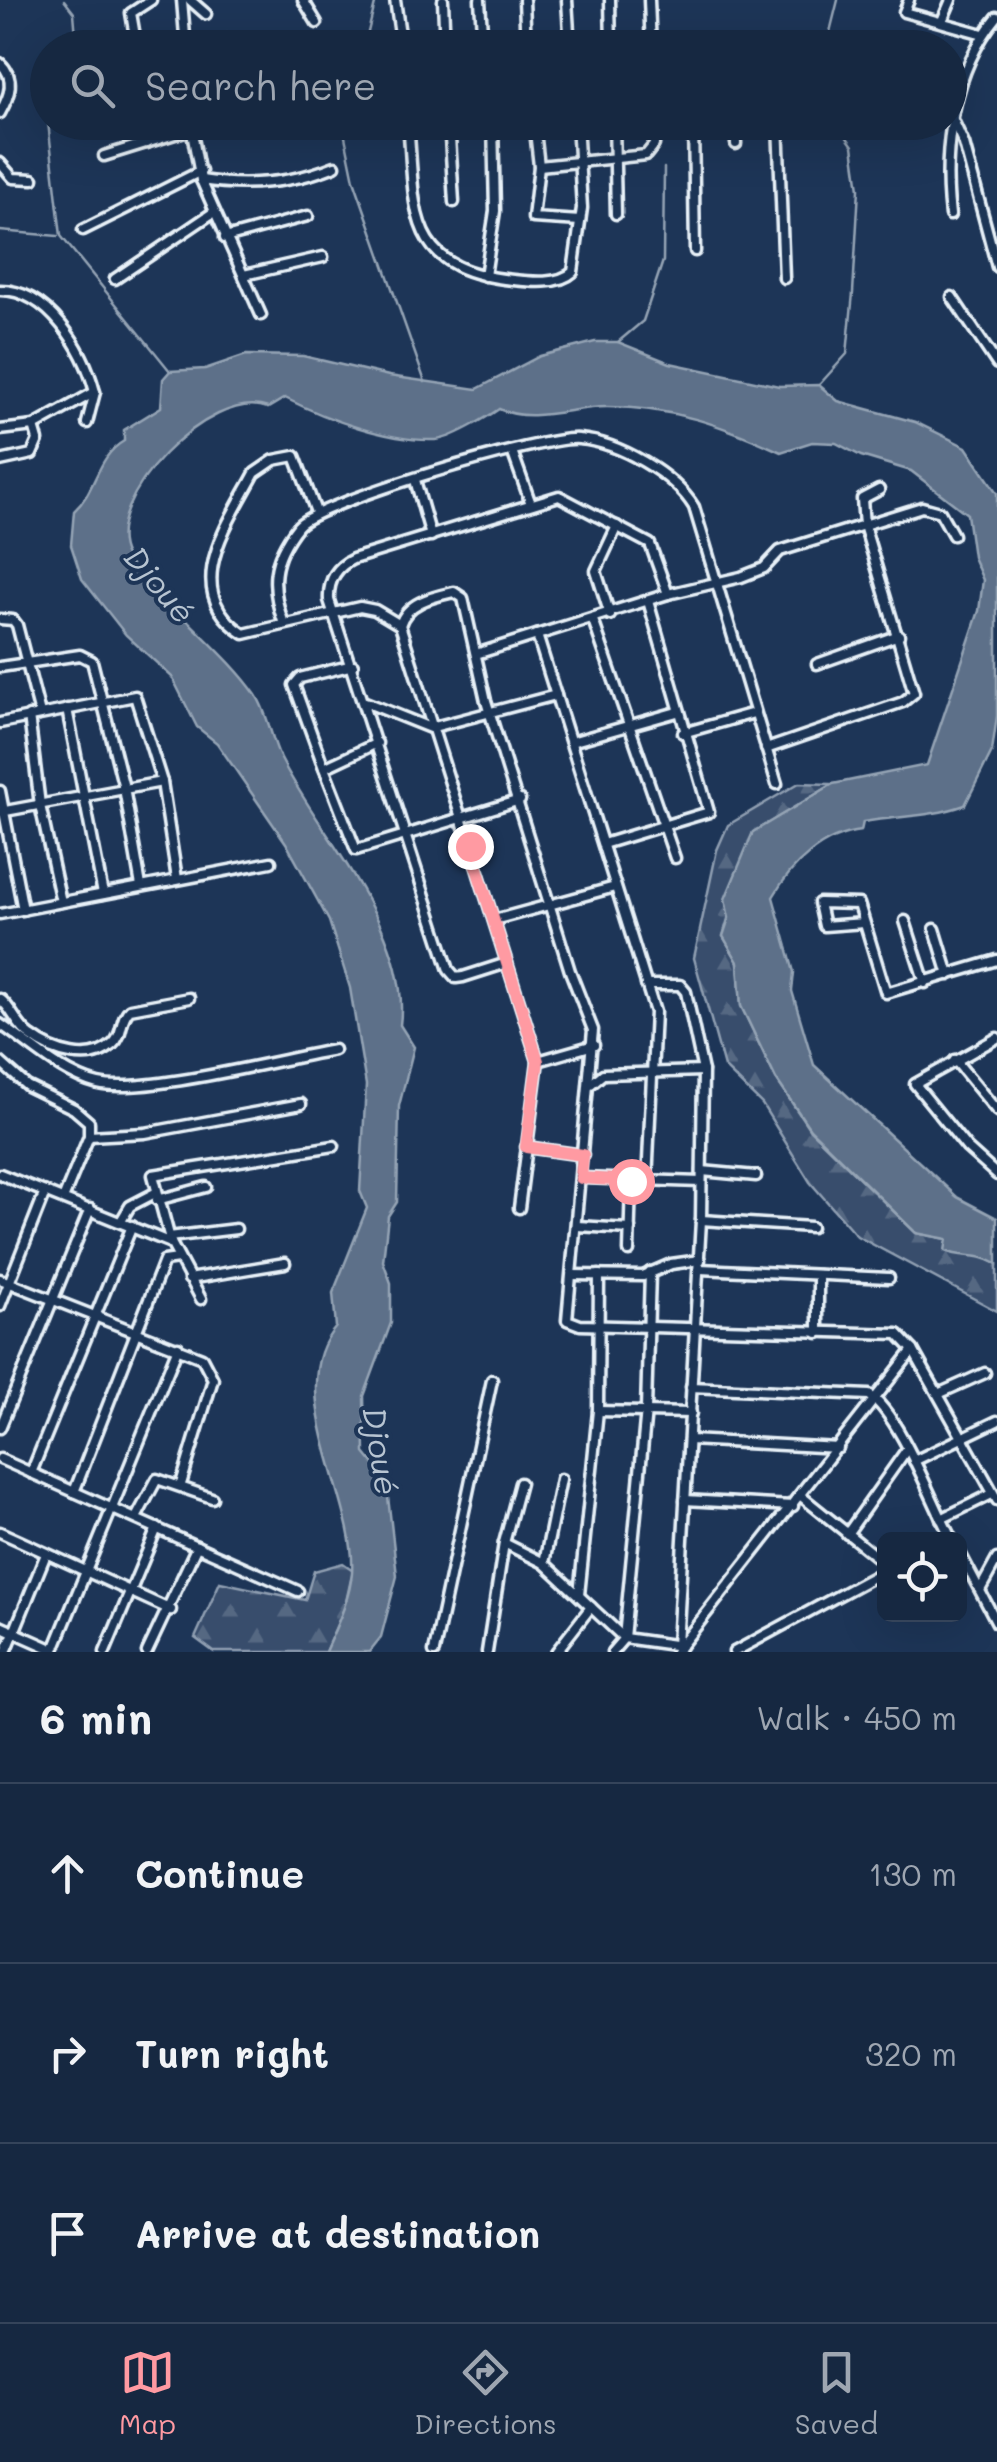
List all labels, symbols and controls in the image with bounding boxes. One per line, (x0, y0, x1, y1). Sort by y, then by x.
search box (30, 30, 967, 140)
icon: search (65, 58, 120, 113)
text: Search here (145, 60, 376, 110)
water label: Djoué (116, 536, 205, 631)
route end (448, 824, 494, 870)
route start (609, 1159, 655, 1205)
water label: Djoué (354, 1403, 410, 1498)
map controls (877, 1532, 967, 1622)
button: locate (877, 1532, 967, 1622)
text: 6 min (40, 1690, 152, 1745)
text: Walk · 450 m (757, 1696, 957, 1738)
icon: ahead (40, 1846, 95, 1901)
text: Continue (135, 1848, 304, 1898)
text: 130 m (868, 1852, 957, 1894)
icon: right (40, 2026, 95, 2081)
text: Turn right (135, 2028, 329, 2078)
text: 320 m (865, 2032, 957, 2074)
icon: arrive (40, 2206, 95, 2261)
text: Arrive at destination (135, 2208, 540, 2258)
tab: Map (119, 2345, 176, 2441)
tab: Directions (414, 2345, 557, 2441)
tab: Saved (795, 2345, 878, 2441)

